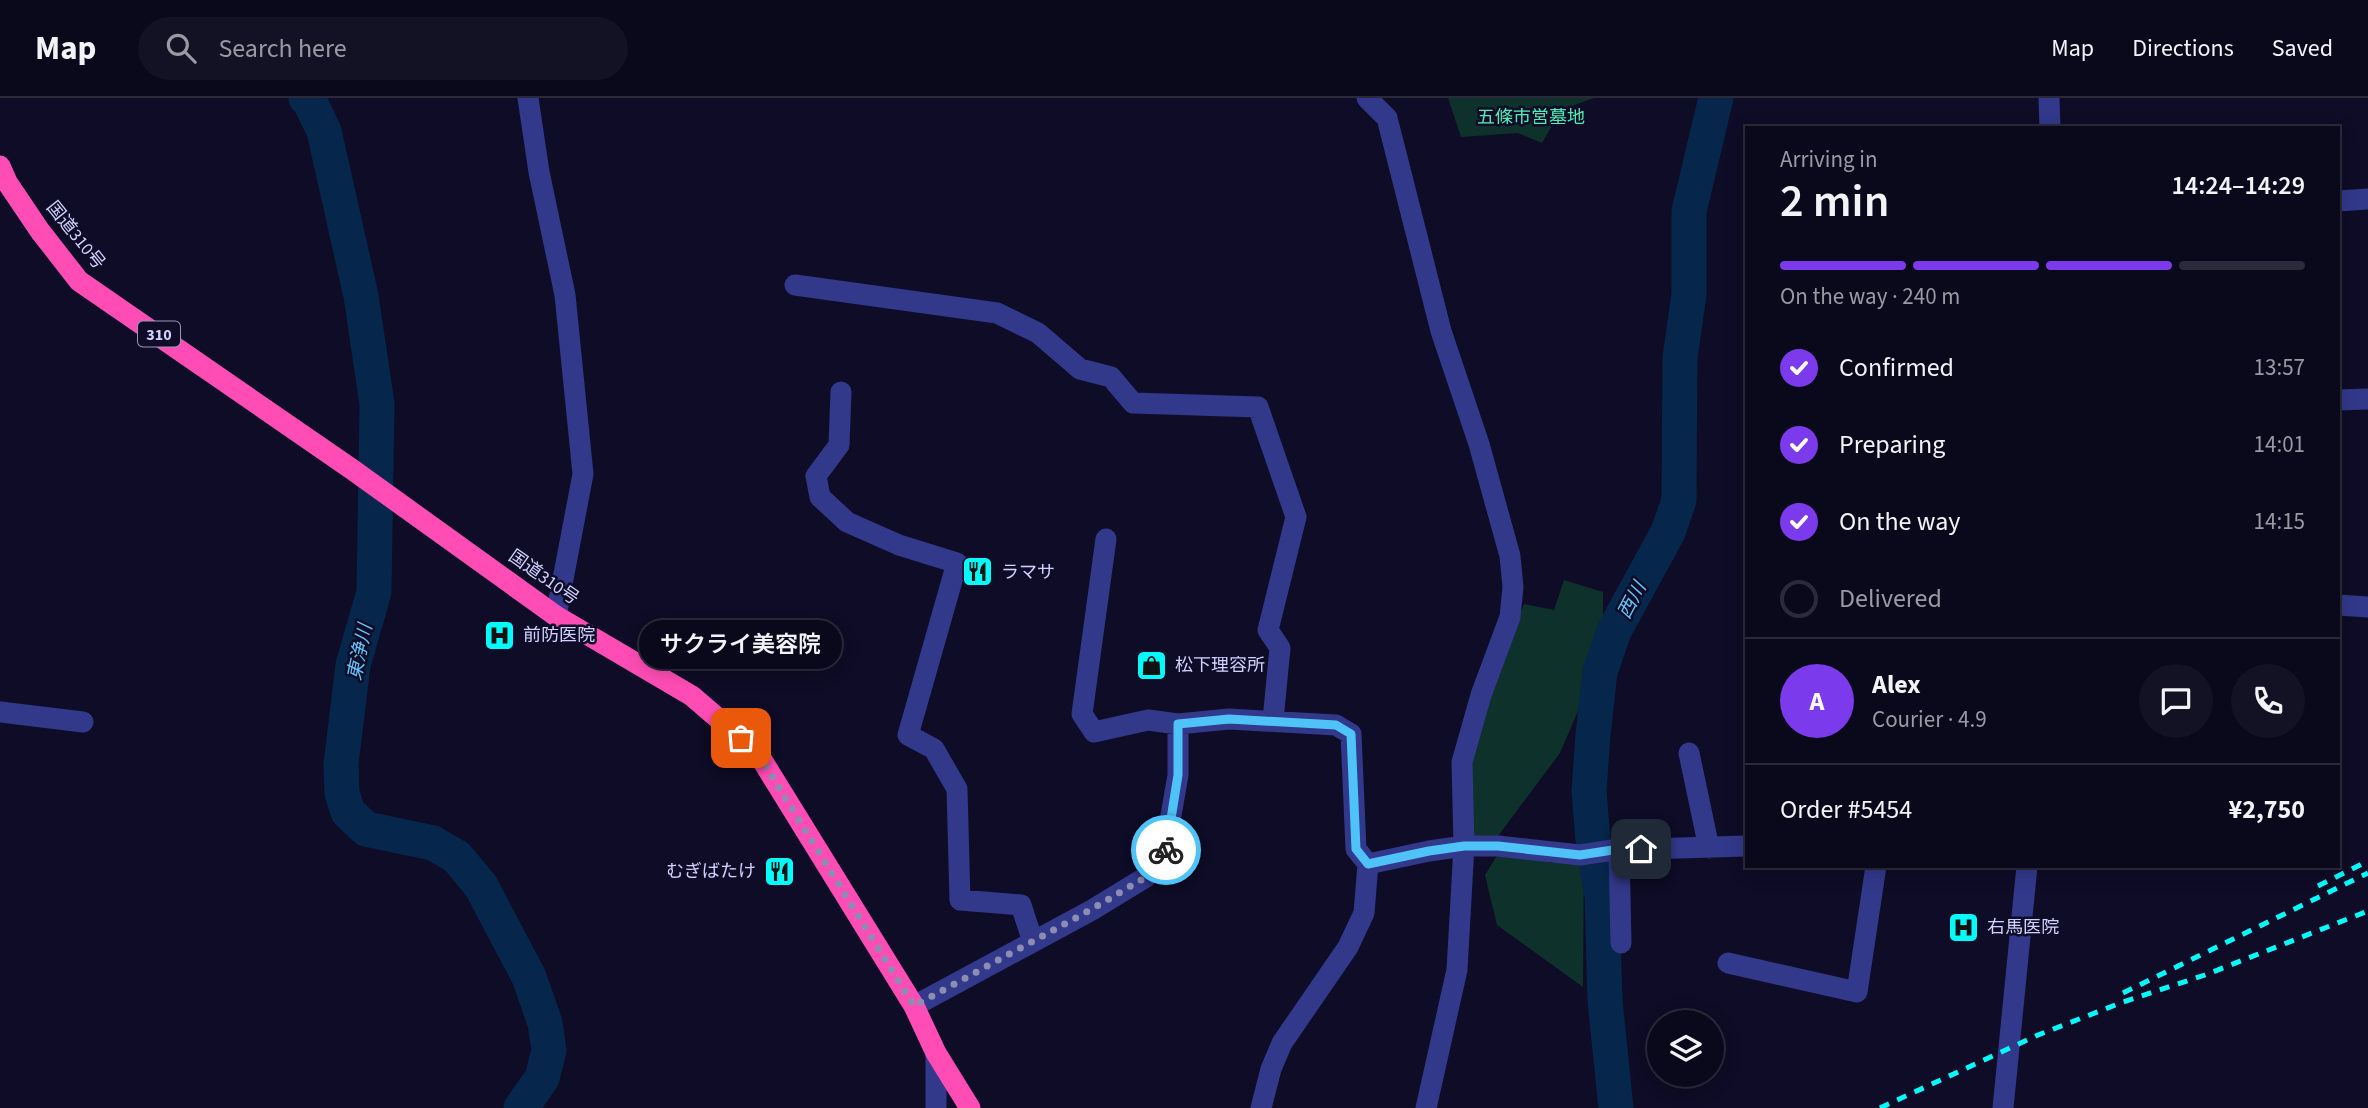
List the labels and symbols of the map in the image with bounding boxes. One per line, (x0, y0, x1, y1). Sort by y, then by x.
park label: 五條市営墓地 (1477, 105, 1585, 130)
street label: 国道310号 (40, 196, 111, 275)
road number: 310 (138, 322, 180, 346)
street label: 国道310号 (503, 544, 584, 611)
restaurant icon: ラマサ (961, 555, 995, 589)
place label: ラマサ (1001, 560, 1055, 585)
water label: 西川 (1611, 576, 1654, 624)
hospital icon: 前防医院 (483, 618, 517, 652)
callout: サクライ美容院 (640, 619, 842, 668)
water label: 東浄川 (341, 620, 380, 683)
place label: 前防医院 (523, 623, 595, 648)
shop icon: 松下理容所 (1135, 648, 1169, 682)
place label: 松下理容所 (1175, 653, 1265, 678)
pin (711, 708, 771, 768)
courier (1131, 815, 1201, 885)
pin (1611, 819, 1671, 879)
restaurant icon: むぎばたけ (762, 854, 796, 888)
place label: むぎばたけ (666, 859, 756, 884)
hospital icon: 右馬医院 (1947, 910, 1981, 944)
place label: 右馬医院 (1987, 915, 2059, 940)

